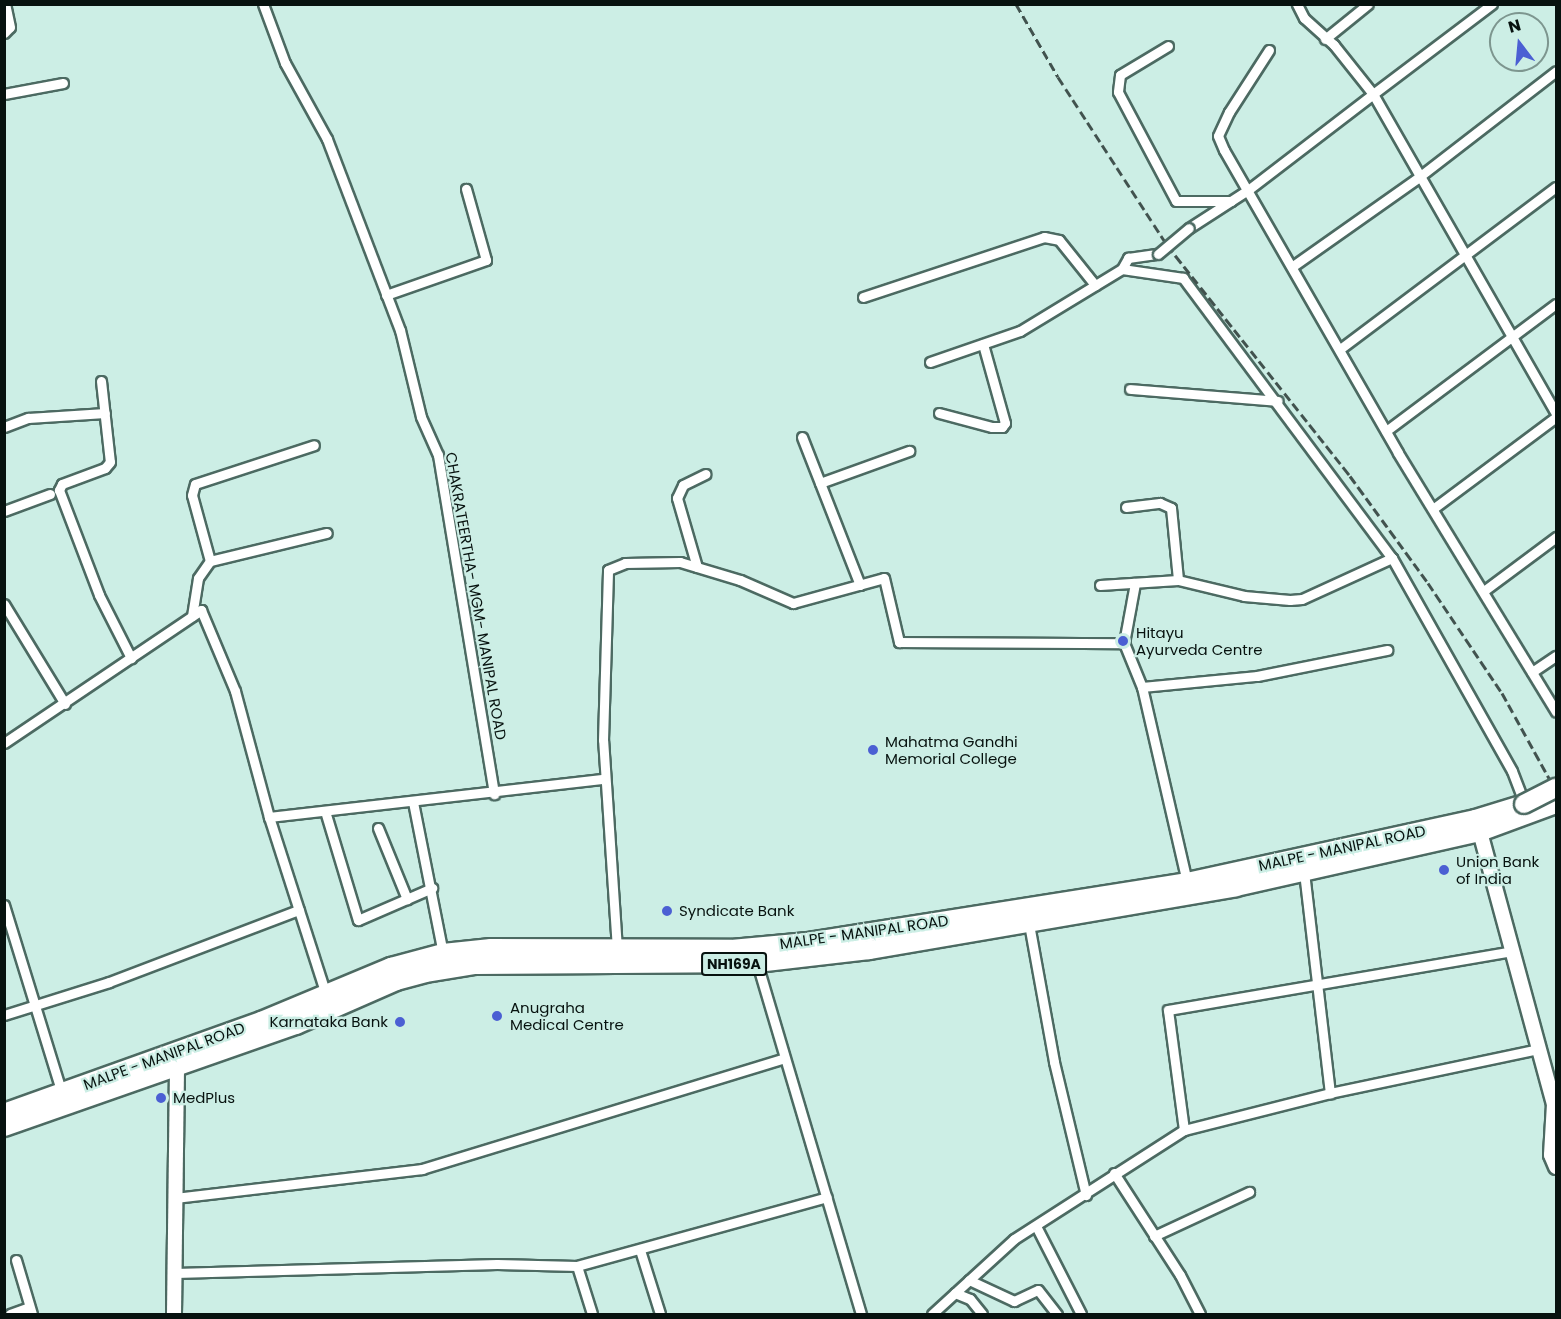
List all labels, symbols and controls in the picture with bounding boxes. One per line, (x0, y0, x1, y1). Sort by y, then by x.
north arrow (1489, 12, 1549, 72)
text: N (1505, 13, 1523, 39)
street label: CHAKRATEERTHA- MGM- MANIPAL ROAD (442, 451, 510, 741)
place label: Hitayu Ayurveda Centre (1136, 623, 1263, 658)
marker: Hitayu Ayurveda Centre (1114, 632, 1132, 650)
place label: Mahatma Gandhi Memorial College (885, 732, 1018, 767)
marker: Mahatma Gandhi Memorial College (866, 743, 880, 757)
street label: MALPE - MANIPAL ROAD (1257, 821, 1427, 875)
place label: Union Bank of India (1456, 852, 1539, 887)
marker: Union Bank of India (1437, 863, 1451, 877)
place label: Syndicate Bank (679, 902, 794, 920)
marker: Syndicate Bank (660, 904, 674, 918)
street label: MALPE - MANIPAL ROAD (778, 911, 950, 953)
road number: NH169A (701, 953, 767, 975)
place label: Anugraha Medical Centre (510, 998, 624, 1033)
marker: Anugraha Medical Centre (488, 1007, 506, 1025)
place label: Karnataka Bank (269, 1013, 388, 1031)
marker: Karnataka Bank (393, 1015, 407, 1029)
street label: MALPE - MANIPAL ROAD (81, 1018, 247, 1094)
place label: MedPlus (173, 1089, 235, 1107)
marker: MedPlus (154, 1091, 168, 1105)

